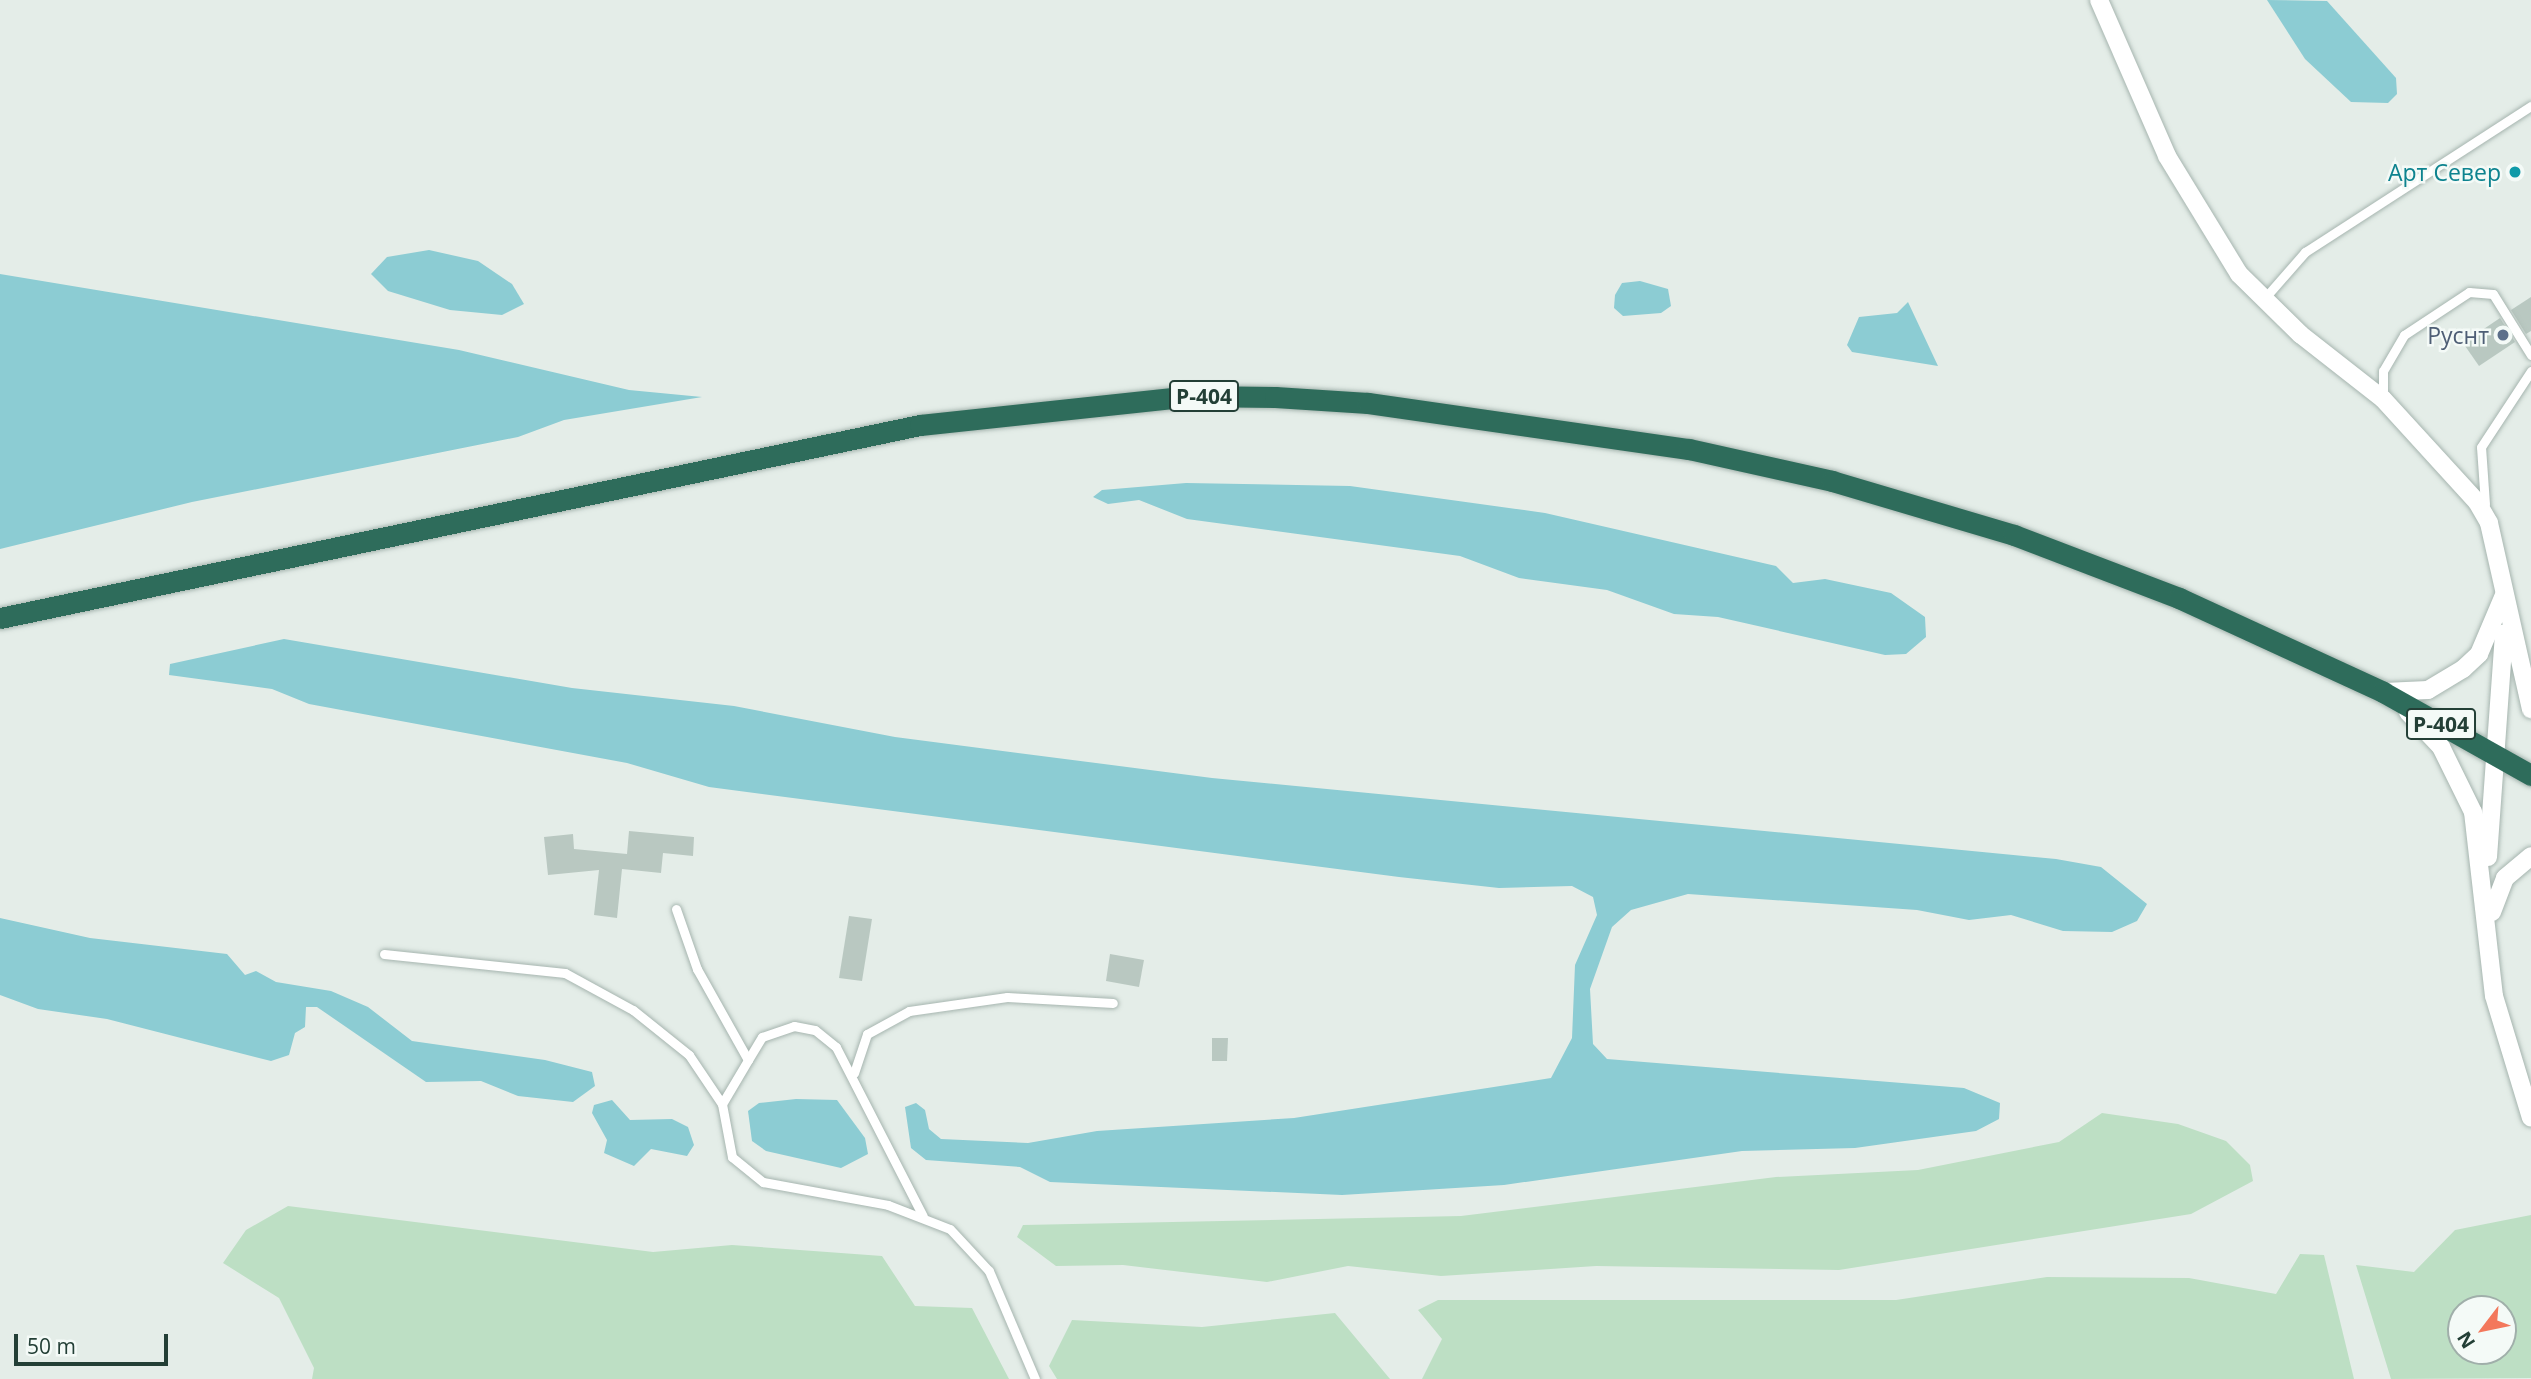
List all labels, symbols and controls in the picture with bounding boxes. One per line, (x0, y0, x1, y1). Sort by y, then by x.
place label: Арт Север (2388, 158, 2501, 186)
marker: Арт Север (2507, 164, 2523, 180)
place label: Руснт (2427, 321, 2489, 349)
marker: Руснт (2495, 327, 2511, 343)
road number: Р-404 (1169, 378, 1239, 414)
road number: Р-404 (2406, 706, 2476, 742)
north arrow (2447, 1295, 2517, 1365)
scale bar (18, 1320, 172, 1364)
text: N (2451, 1327, 2481, 1354)
text: 50 m (27, 1332, 76, 1360)

